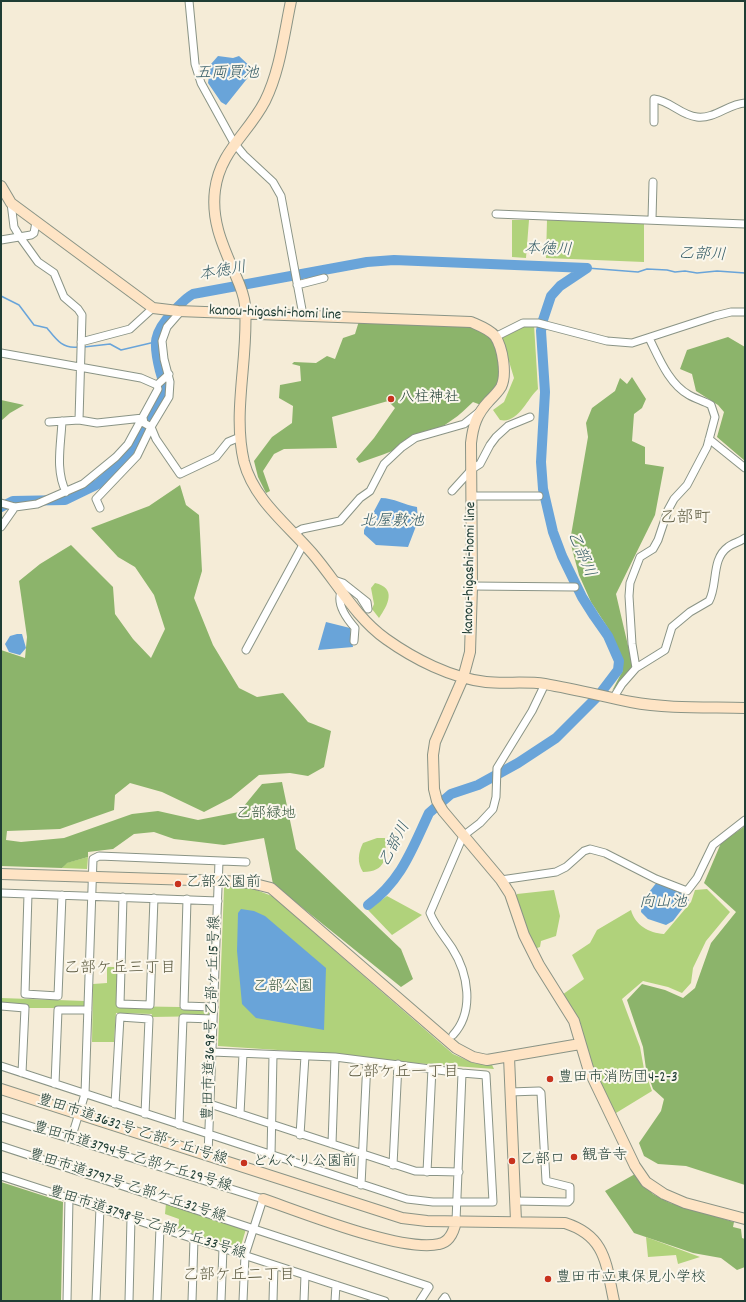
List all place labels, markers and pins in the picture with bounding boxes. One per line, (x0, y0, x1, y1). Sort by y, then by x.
place label: 八柱神社 (399, 390, 459, 408)
marker: 八柱神社 (386, 394, 396, 404)
place label: 乙部公園前 (186, 875, 261, 893)
marker: 乙部公園前 (173, 879, 183, 889)
place label: 豊田市消防団4-2-3 (558, 1070, 678, 1088)
marker: 豊田市消防団4-2-3 (545, 1074, 555, 1084)
place label: 観音寺 (582, 1148, 627, 1166)
place label: 乙部口 (520, 1152, 565, 1170)
marker: 観音寺 (569, 1152, 579, 1162)
place label: どんぐり公園前 (252, 1154, 357, 1172)
marker: 乙部口 (507, 1156, 517, 1166)
marker: どんぐり公園前 (239, 1158, 249, 1168)
place label: 豊田市立東保見小学校 (556, 1270, 706, 1288)
marker: 豊田市立東保見小学校 (543, 1274, 553, 1284)

